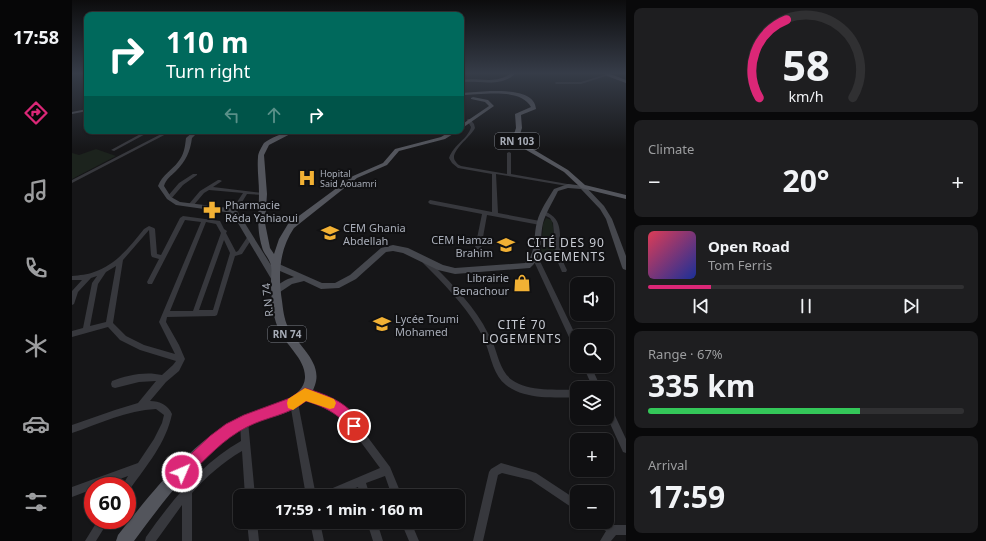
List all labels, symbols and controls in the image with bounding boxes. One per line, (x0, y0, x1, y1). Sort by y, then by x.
text: 110 m (166, 23, 249, 61)
text: 17:58 (13, 25, 59, 49)
icon: right (100, 28, 152, 80)
text: 58 (782, 37, 830, 93)
text: Turn right (166, 59, 250, 83)
text: km/h (788, 87, 824, 106)
icon: directions (22, 99, 50, 127)
icon: left (221, 104, 243, 126)
icon: ahead (263, 104, 285, 126)
icon: right (305, 104, 327, 126)
road number: RN 103 (495, 133, 539, 149)
text: Climate (648, 140, 694, 158)
text: 20° (782, 160, 830, 201)
text: − (648, 166, 661, 196)
text: + (951, 166, 964, 196)
place label: Hopital Said Aouamri (320, 167, 376, 190)
hospital icon: Hopital Said Aouamri (297, 168, 317, 188)
icon: music (22, 177, 50, 205)
place label: Pharmacie Réda Yahiaoui (225, 197, 298, 225)
pharmacy icon: Pharmacie Réda Yahiaoui (202, 200, 222, 220)
place label: CEM Ghania Abdellah (343, 220, 406, 248)
school or university icon: CEM Ghania Abdellah (320, 223, 340, 243)
place label: CEM Hamza Brahim (431, 232, 493, 260)
district label: CITÉ DES 90 LOGEMENTS (526, 234, 606, 265)
school or university icon: CEM Hamza Brahim (496, 235, 516, 255)
text: Open Road (708, 236, 790, 256)
icon: phone (22, 254, 50, 282)
text: Tom Ferris (708, 256, 772, 274)
place label: Librairie Benachour (453, 270, 509, 298)
shop icon: Librairie Benachour (512, 273, 532, 293)
map controls (570, 277, 614, 529)
button: sound (570, 277, 614, 321)
street label: R.N 74 (258, 282, 276, 317)
icon: previous (690, 295, 712, 317)
icon: pause (795, 295, 817, 317)
icon: next (900, 295, 922, 317)
place label: Lycée Toumi Mohamed (395, 311, 459, 339)
school or university icon: Lycée Toumi Mohamed (372, 314, 392, 334)
district label: CITÉ 70 LOGEMENTS (482, 316, 562, 347)
road number: RN 74 (268, 326, 306, 342)
button: search (570, 329, 614, 373)
icon: climate (22, 332, 50, 360)
text: Range · 67% (648, 345, 723, 363)
text: 335 km (648, 365, 755, 406)
button: layers (570, 381, 614, 425)
pin (337, 409, 371, 443)
icon: car (22, 410, 50, 438)
icon: arrive (343, 415, 365, 437)
button: + (570, 433, 614, 477)
position arrow (161, 451, 203, 493)
text: Arrival (648, 456, 688, 474)
text: 17:59 (648, 476, 725, 517)
speed limit sign: 60 (84, 477, 136, 529)
button: − (570, 485, 614, 529)
icon: filters (22, 488, 50, 516)
text: 17:59 · 1 min · 160 m (275, 499, 423, 519)

